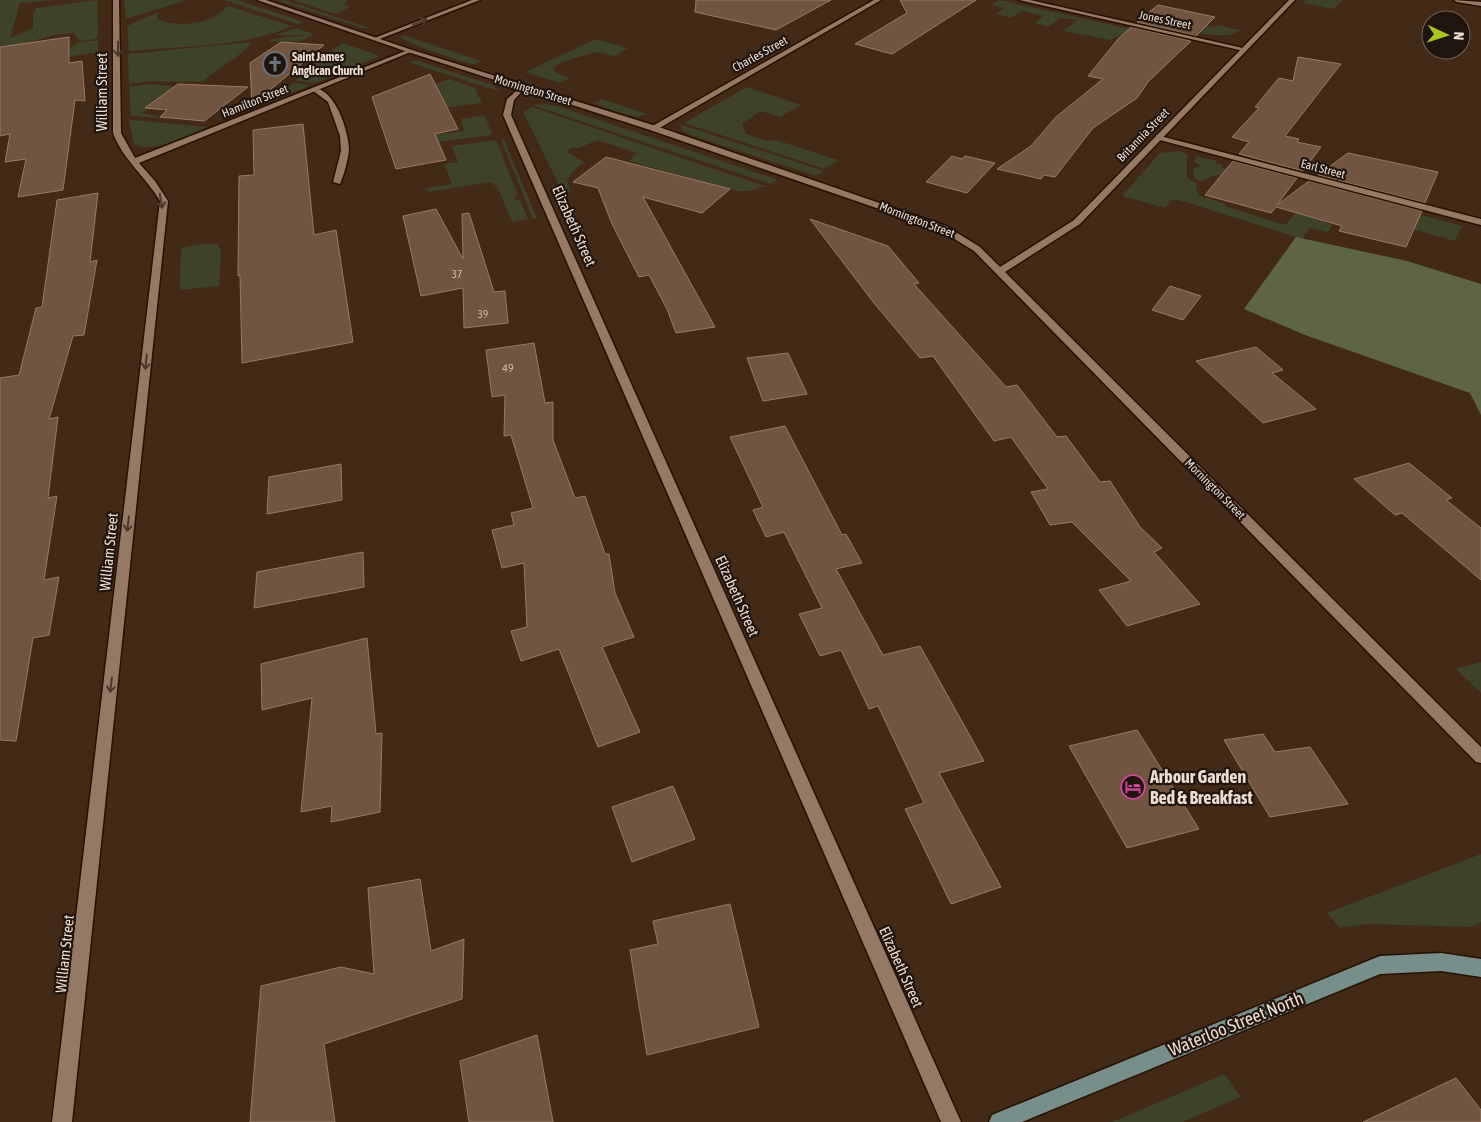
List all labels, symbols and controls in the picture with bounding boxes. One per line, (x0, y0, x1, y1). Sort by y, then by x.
street label: Jones Street (1138, 8, 1193, 32)
north arrow (1421, 10, 1471, 60)
one-way arrow (412, 17, 427, 26)
text: N (1451, 31, 1467, 41)
street label: Charles Street (730, 33, 791, 75)
one-way arrow (113, 40, 123, 56)
place label: Saint James Anglican Church (291, 50, 363, 78)
church icon: Saint James Anglican Church (262, 51, 288, 77)
street label: William Street (93, 53, 110, 131)
street label: Mornington Street (493, 72, 574, 108)
street label: Hamilton Street (220, 81, 291, 121)
street label: Britannia Street (1114, 105, 1172, 165)
street label: Earl Street (1299, 156, 1347, 182)
street label: Elizabeth Street (549, 183, 600, 269)
one-way arrow (157, 193, 167, 209)
street label: Mornington Street (877, 199, 957, 241)
house number: 37 (452, 268, 462, 280)
house number: 39 (478, 308, 488, 320)
one-way arrow (141, 354, 151, 370)
house number: 49 (502, 361, 514, 375)
street label: Mornington Street (1182, 456, 1248, 522)
street label: William Street (96, 512, 121, 592)
one-way arrow (123, 516, 133, 532)
street label: Elizabeth Street (712, 553, 763, 639)
one-way arrow (106, 677, 116, 693)
place label: Arbour Garden Bed & Breakfast (1149, 766, 1253, 808)
hotel icon: Arbour Garden Bed & Breakfast (1120, 774, 1146, 800)
street label: William Street (52, 914, 77, 994)
street label: Elizabeth Street (876, 924, 927, 1010)
street label: Waterloo Street North (1165, 987, 1306, 1060)

